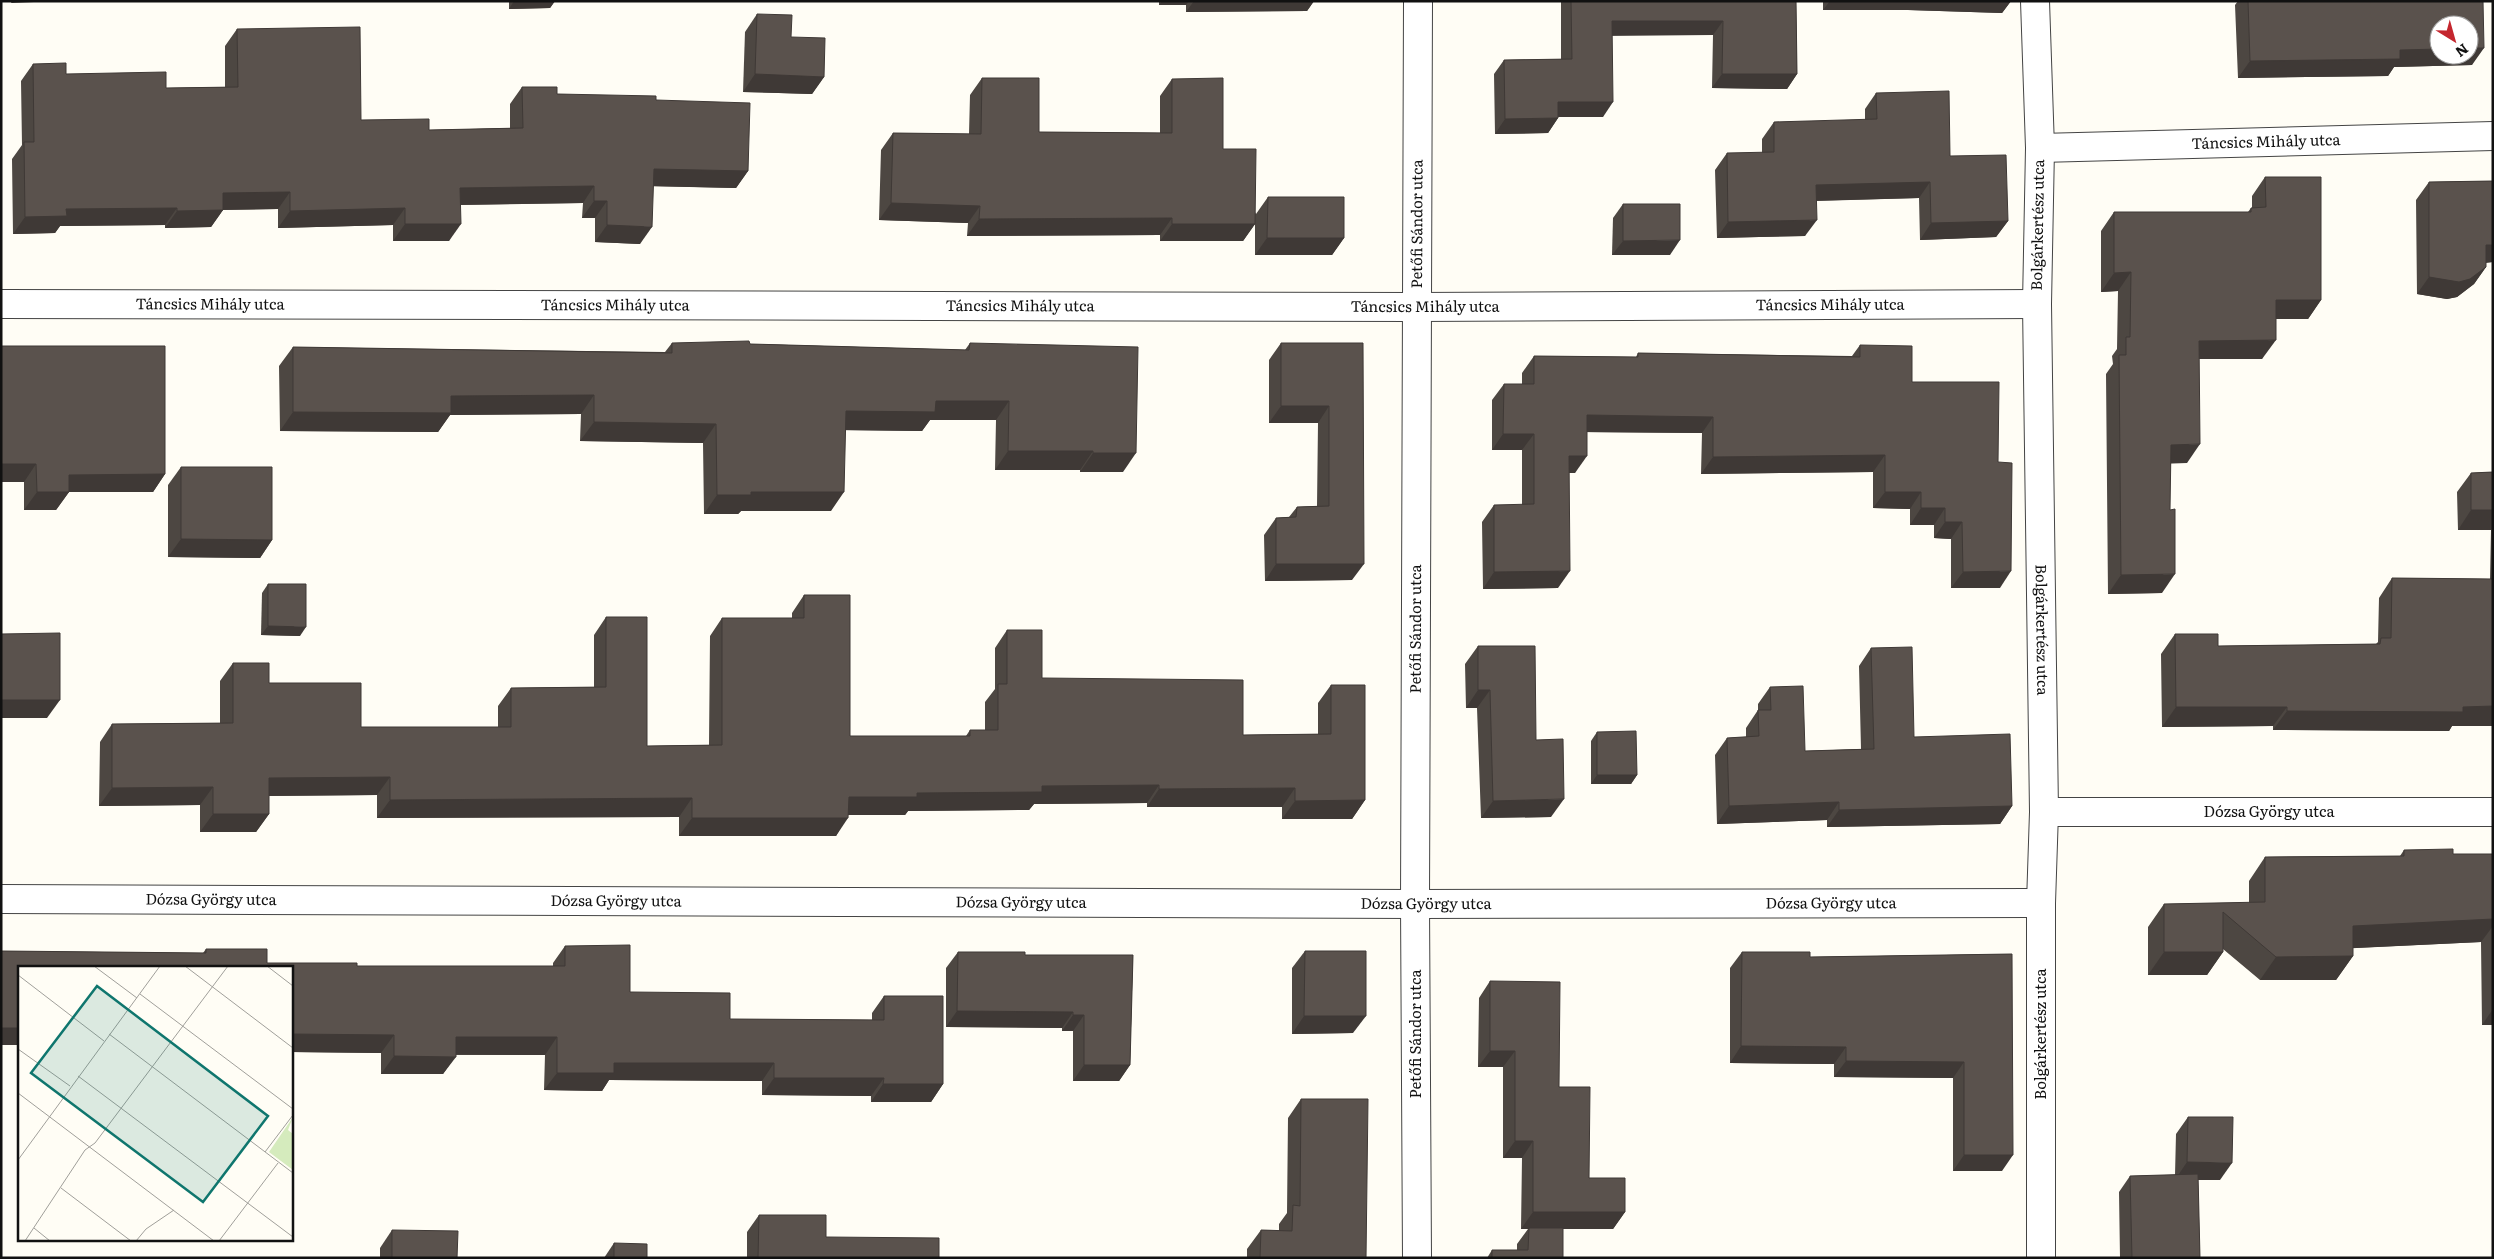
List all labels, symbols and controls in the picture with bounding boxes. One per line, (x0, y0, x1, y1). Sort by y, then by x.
north arrow (2429, 15, 2479, 65)
text: N (2452, 40, 2473, 63)
street label: Táncsics Mihály utca (2191, 127, 2342, 154)
street label: Petőfi Sándor utca (1404, 158, 1427, 289)
street label: Bolgárkertész utca (2024, 158, 2049, 291)
street label: Táncsics Mihály utca (135, 291, 286, 315)
street label: Táncsics Mihály utca (540, 292, 691, 315)
street label: Táncsics Mihály utca (1755, 292, 1906, 315)
street label: Táncsics Mihály utca (945, 293, 1096, 316)
street label: Táncsics Mihály utca (1350, 294, 1501, 317)
street label: Petőfi Sándor utca (1403, 563, 1426, 694)
street label: Bolgárkertész utca (2031, 564, 2055, 697)
street label: Dózsa György utca (2203, 799, 2335, 822)
street label: Dózsa György utca (145, 887, 278, 910)
street label: Dózsa György utca (550, 888, 683, 911)
street label: Dózsa György utca (955, 889, 1088, 913)
street label: Dózsa György utca (1765, 890, 1897, 913)
street label: Dózsa György utca (1360, 891, 1492, 914)
inset map (18, 966, 292, 1242)
street label: Bolgárkertész utca (2028, 967, 2051, 1100)
street label: Petőfi Sándor utca (1403, 969, 1426, 1099)

